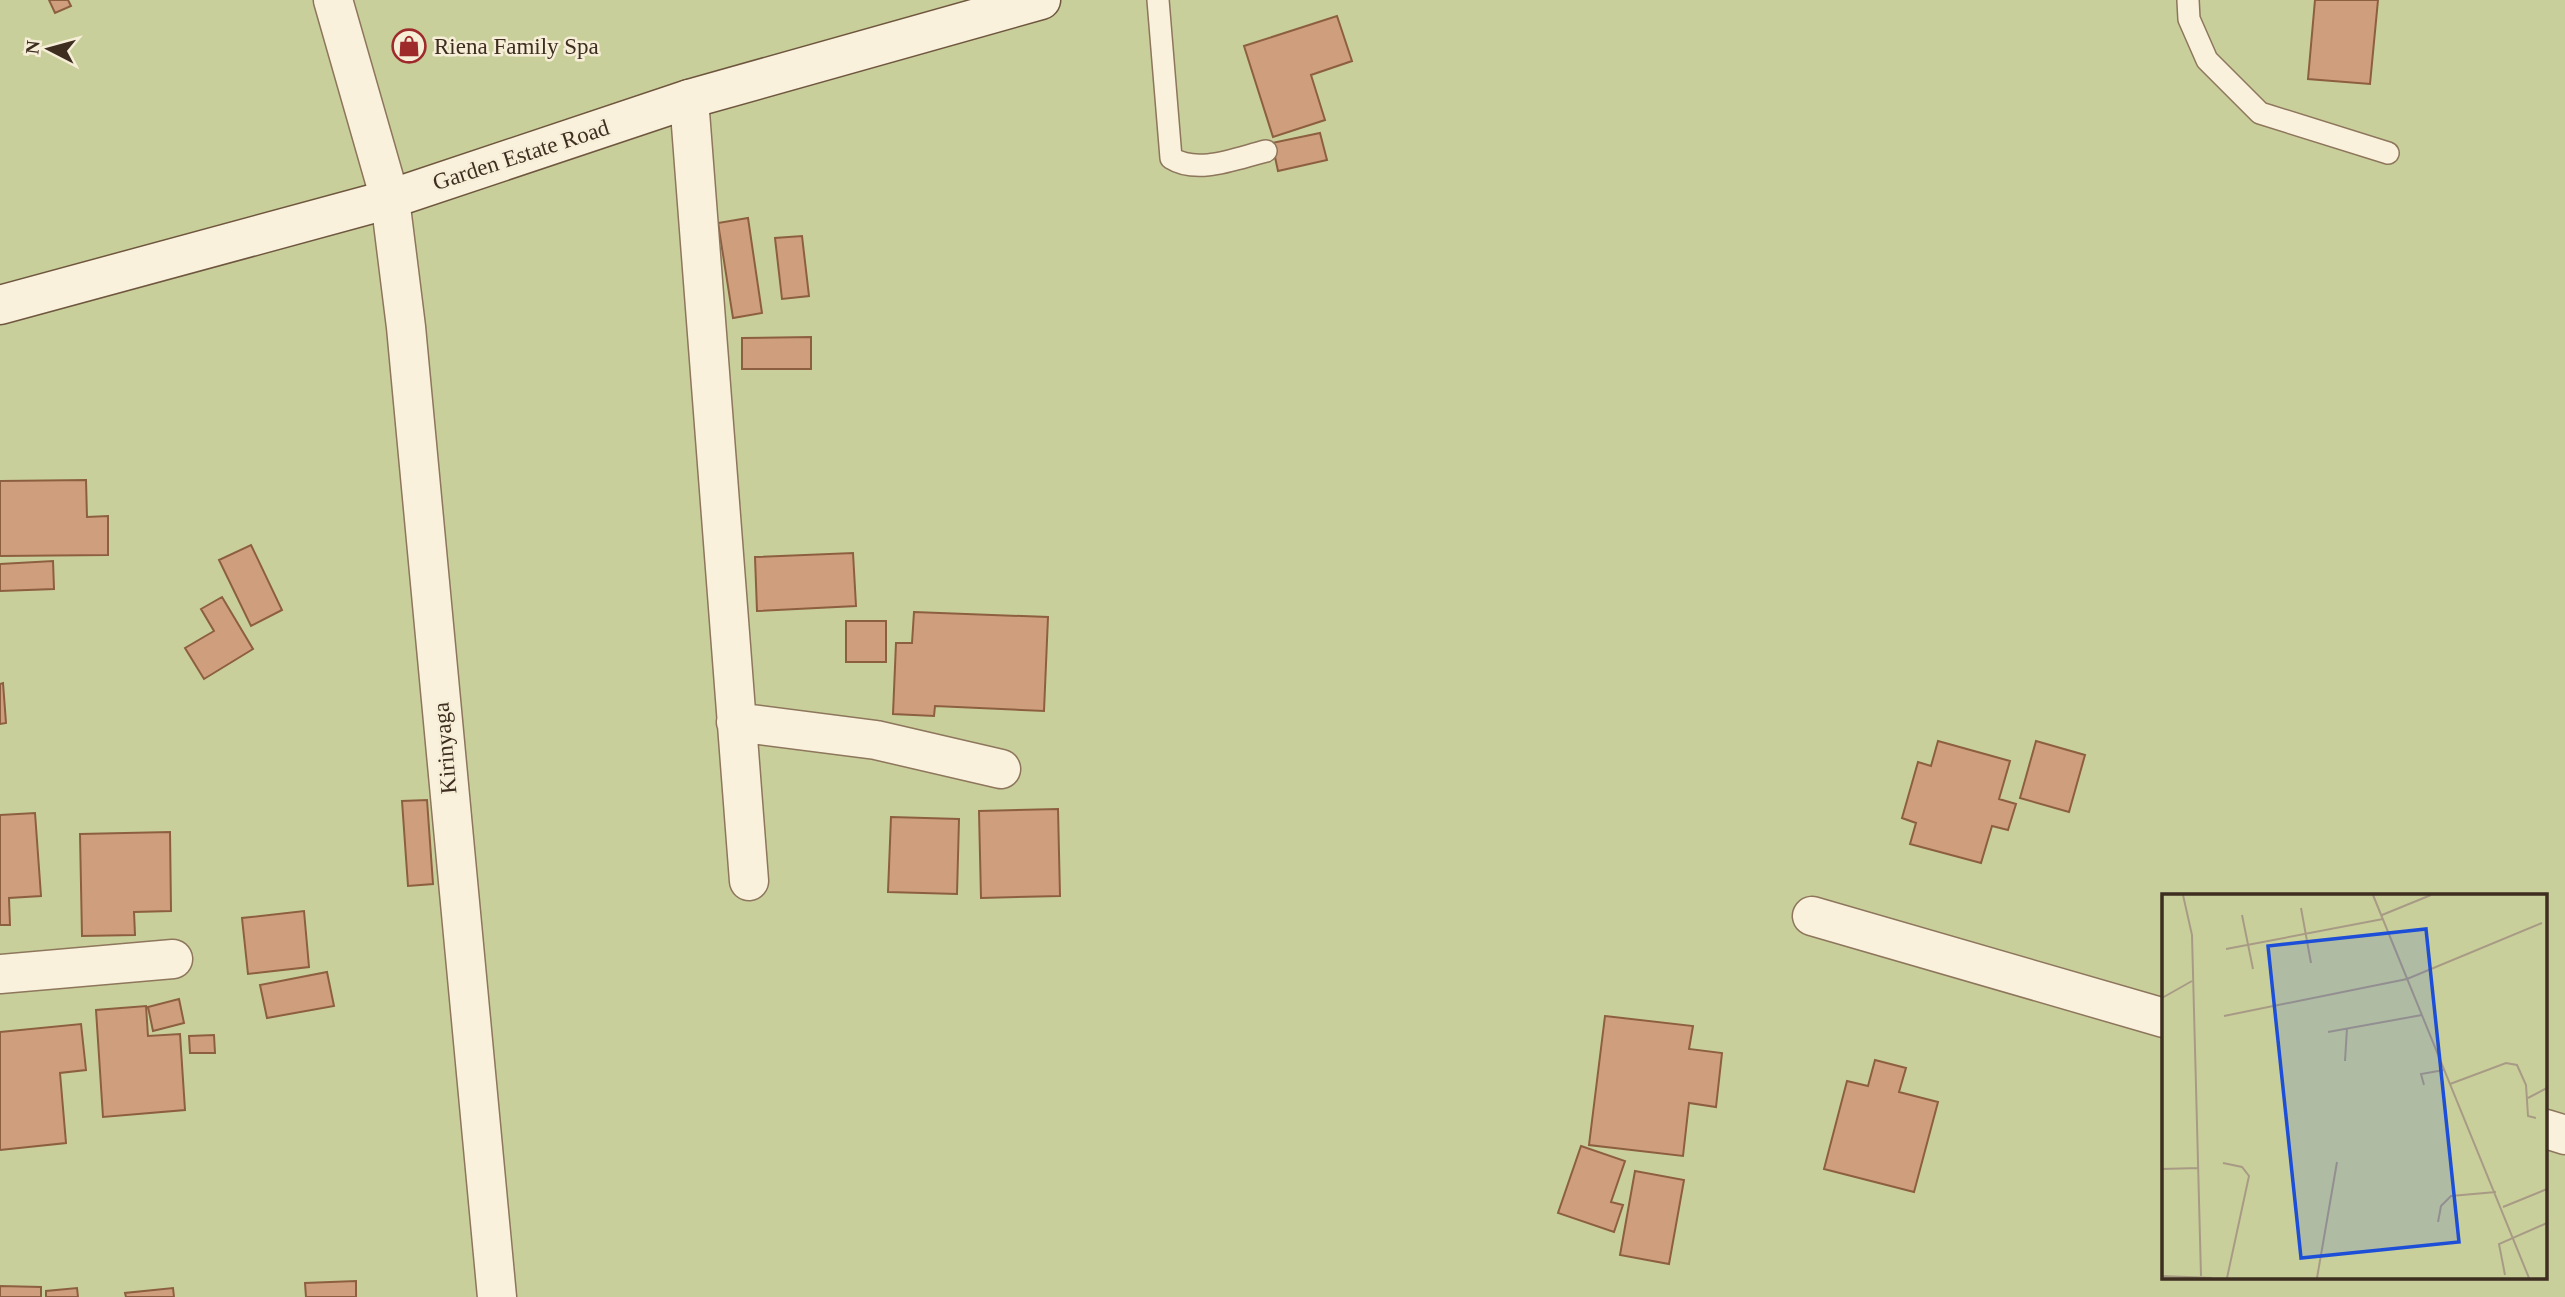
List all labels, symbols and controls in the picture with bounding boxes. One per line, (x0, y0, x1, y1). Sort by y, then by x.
north arrow (14, 14, 84, 84)
shop icon: Riena Family Spa (390, 27, 428, 65)
place label: Riena Family Spa (434, 34, 599, 59)
text: N (21, 39, 44, 55)
street label: Garden Estate Road (430, 115, 613, 195)
street label: Kirinyaga (429, 701, 461, 795)
inset map (2162, 894, 2548, 1280)

